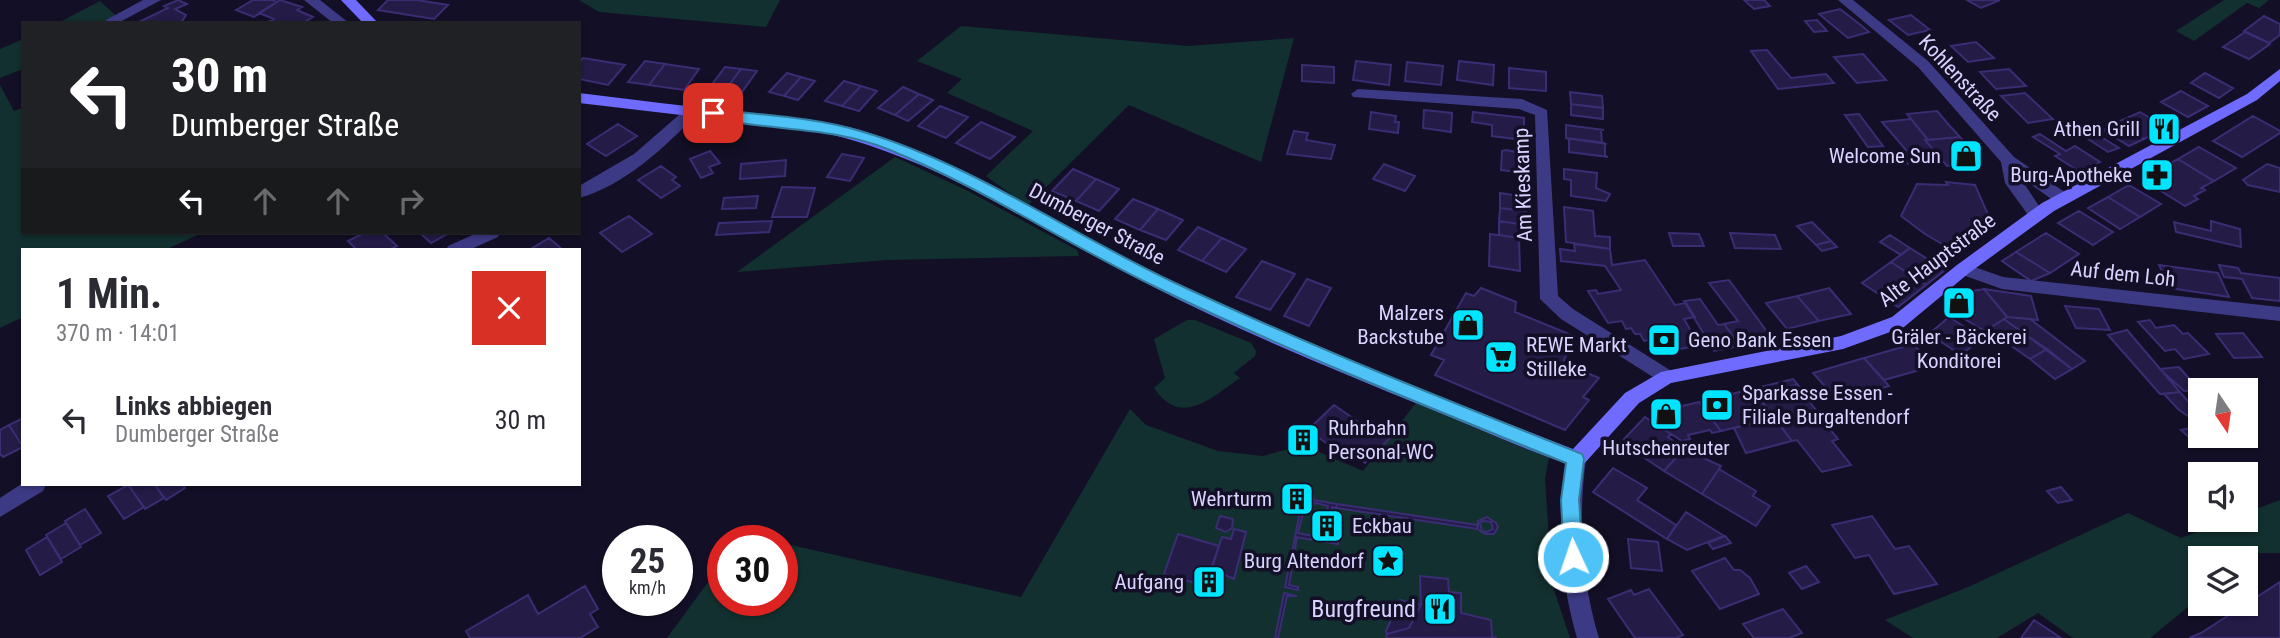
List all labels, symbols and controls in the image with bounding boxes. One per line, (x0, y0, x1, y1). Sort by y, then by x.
street label: Kohlenstraße (1914, 30, 2006, 126)
text: 30 m (171, 47, 268, 104)
icon: left (56, 49, 147, 140)
pin (683, 83, 743, 143)
icon: arrive (694, 94, 732, 132)
text: Dumberger Straße (171, 106, 399, 144)
restaurant icon: Athen Grill (2145, 110, 2183, 148)
place label: Athen Grill (2054, 117, 2140, 141)
street label: Am Kieskamp (1509, 128, 1537, 242)
shop icon: Welcome Sun (1947, 137, 1985, 175)
place label: Welcome Sun (1829, 144, 1941, 168)
pharmacy icon: Burg-Apotheke (2138, 156, 2176, 194)
place label: Burg-Apotheke (2010, 163, 2132, 187)
street label: Dumberger Straße (1025, 178, 1169, 270)
icon: left (173, 182, 211, 220)
icon: ahead (246, 182, 284, 220)
icon: ahead (319, 182, 357, 220)
icon: right (392, 182, 430, 220)
street label: Alte Hauptstraße (1874, 208, 2000, 312)
street label: Auf dem Loh (2069, 257, 2177, 291)
text: 1 Min. (56, 269, 162, 318)
button: close (472, 271, 546, 345)
shop icon: Gräler - Bäckerei Konditorei (1940, 284, 1978, 322)
place label: Malzers Backstube (1357, 301, 1444, 349)
shop icon: Malzers Backstube (1449, 306, 1487, 344)
text: 370 m · 14:01 (56, 320, 180, 347)
bank icon: Geno Bank Essen (1645, 321, 1683, 359)
place label: Gräler - Bäckerei Konditorei (1891, 325, 2027, 373)
place label: Geno Bank Essen (1688, 328, 1831, 352)
place label: REWE Markt Stilleke (1526, 333, 1627, 381)
supermarket icon: REWE Markt Stilleke (1482, 338, 1520, 376)
north arrow (2188, 378, 2258, 448)
map controls (2188, 378, 2258, 616)
place label: Sparkasse Essen - Filiale Burgaltendorf (1742, 381, 1910, 429)
bank icon: Sparkasse Essen - Filiale Burgaltendorf (1698, 386, 1736, 424)
text: Links abbiegen (115, 391, 272, 421)
shop icon: Hutschenreuter (1647, 395, 1685, 433)
icon: left (56, 401, 94, 439)
text: 30 m (495, 405, 546, 435)
place label: Ruhrbahn Personal-WC (1328, 416, 1434, 464)
text: Dumberger Straße (115, 421, 279, 448)
building icon: Ruhrbahn Personal-WC (1284, 421, 1322, 459)
place label: Hutschenreuter (1602, 436, 1730, 460)
button: sound (2188, 462, 2258, 532)
building icon: Wehrturm (1278, 480, 1316, 518)
place label: Wehrturm (1191, 487, 1272, 511)
building icon: Eckbau (1308, 507, 1346, 545)
place label: Eckbau (1352, 514, 1412, 538)
position arrow (1536, 520, 1610, 594)
speed limit sign: 30 (707, 525, 798, 616)
text: 25 (630, 541, 665, 582)
place icon: Burg Altendorf (1369, 542, 1407, 580)
button: layers (2188, 546, 2258, 616)
place label: Burg Altendorf (1244, 549, 1364, 573)
building icon: Aufgang (1190, 563, 1228, 601)
place label: Aufgang (1115, 570, 1184, 594)
text: km/h (629, 577, 666, 598)
restaurant icon: Burgfreund (1421, 590, 1459, 628)
place label: Burgfreund (1311, 595, 1416, 623)

